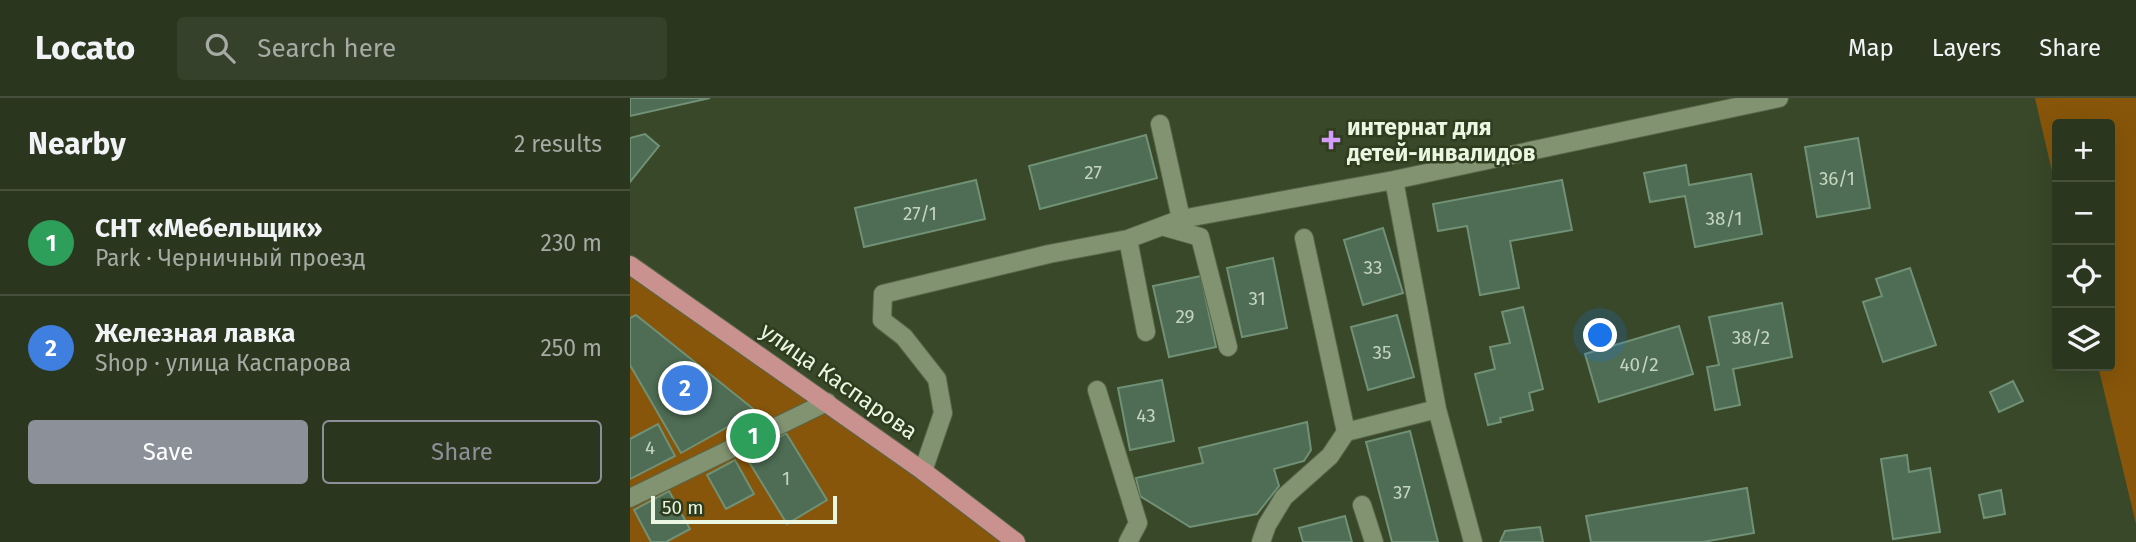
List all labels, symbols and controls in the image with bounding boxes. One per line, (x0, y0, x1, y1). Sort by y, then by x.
search box (177, 17, 667, 80)
text: Locato (35, 28, 135, 68)
icon: search (201, 29, 239, 67)
text: Search here (257, 33, 396, 64)
text: Map (1848, 34, 1894, 62)
text: Layers (1932, 34, 2001, 62)
text: Share (2039, 34, 2101, 62)
place label: интернат для детей-инвалидов (1347, 113, 1536, 167)
map controls (2052, 119, 2115, 371)
button: + (2052, 119, 2115, 182)
text: Nearby (28, 126, 126, 162)
text: 2 results (514, 130, 602, 158)
marker: интернат для детей-инвалидов (1321, 130, 1341, 150)
house number: 27 (1084, 161, 1102, 184)
house number: 36/1 (1819, 167, 1855, 190)
button: − (2052, 182, 2115, 245)
house number: 27/1 (903, 202, 937, 225)
house number: 38/1 (1706, 207, 1742, 230)
text: СНТ «Мебельщик» (95, 213, 323, 244)
text: 1 (46, 229, 56, 257)
text: 230 m (541, 229, 602, 257)
text: Park · Черничный проезд (95, 244, 366, 272)
button: locate (2052, 245, 2115, 308)
house number: 33 (1364, 256, 1382, 279)
house number: 31 (1248, 287, 1266, 310)
house number: 29 (1175, 305, 1195, 328)
button: layers (2052, 308, 2115, 371)
street label: улица Каспарова (755, 316, 923, 446)
text: Железная лавка (95, 318, 295, 349)
your location (1583, 318, 1617, 352)
house number: 38/2 (1732, 326, 1770, 349)
text: 2 (45, 334, 57, 362)
text: 250 m (540, 334, 602, 362)
house number: 35 (1372, 341, 1392, 364)
text: Shop · улица Каспарова (95, 349, 351, 377)
house number: 40/2 (1619, 353, 1659, 376)
pin: 2 (662, 362, 708, 414)
house number: 43 (1136, 404, 1156, 427)
pin: 1 (730, 410, 776, 462)
button: Save (28, 420, 308, 484)
button: Share (322, 420, 602, 484)
house number: 4 (645, 436, 655, 459)
house number: 1 (782, 467, 790, 490)
house number: 37 (1393, 481, 1411, 504)
scale bar (651, 493, 836, 525)
text: 50 m (662, 496, 703, 519)

